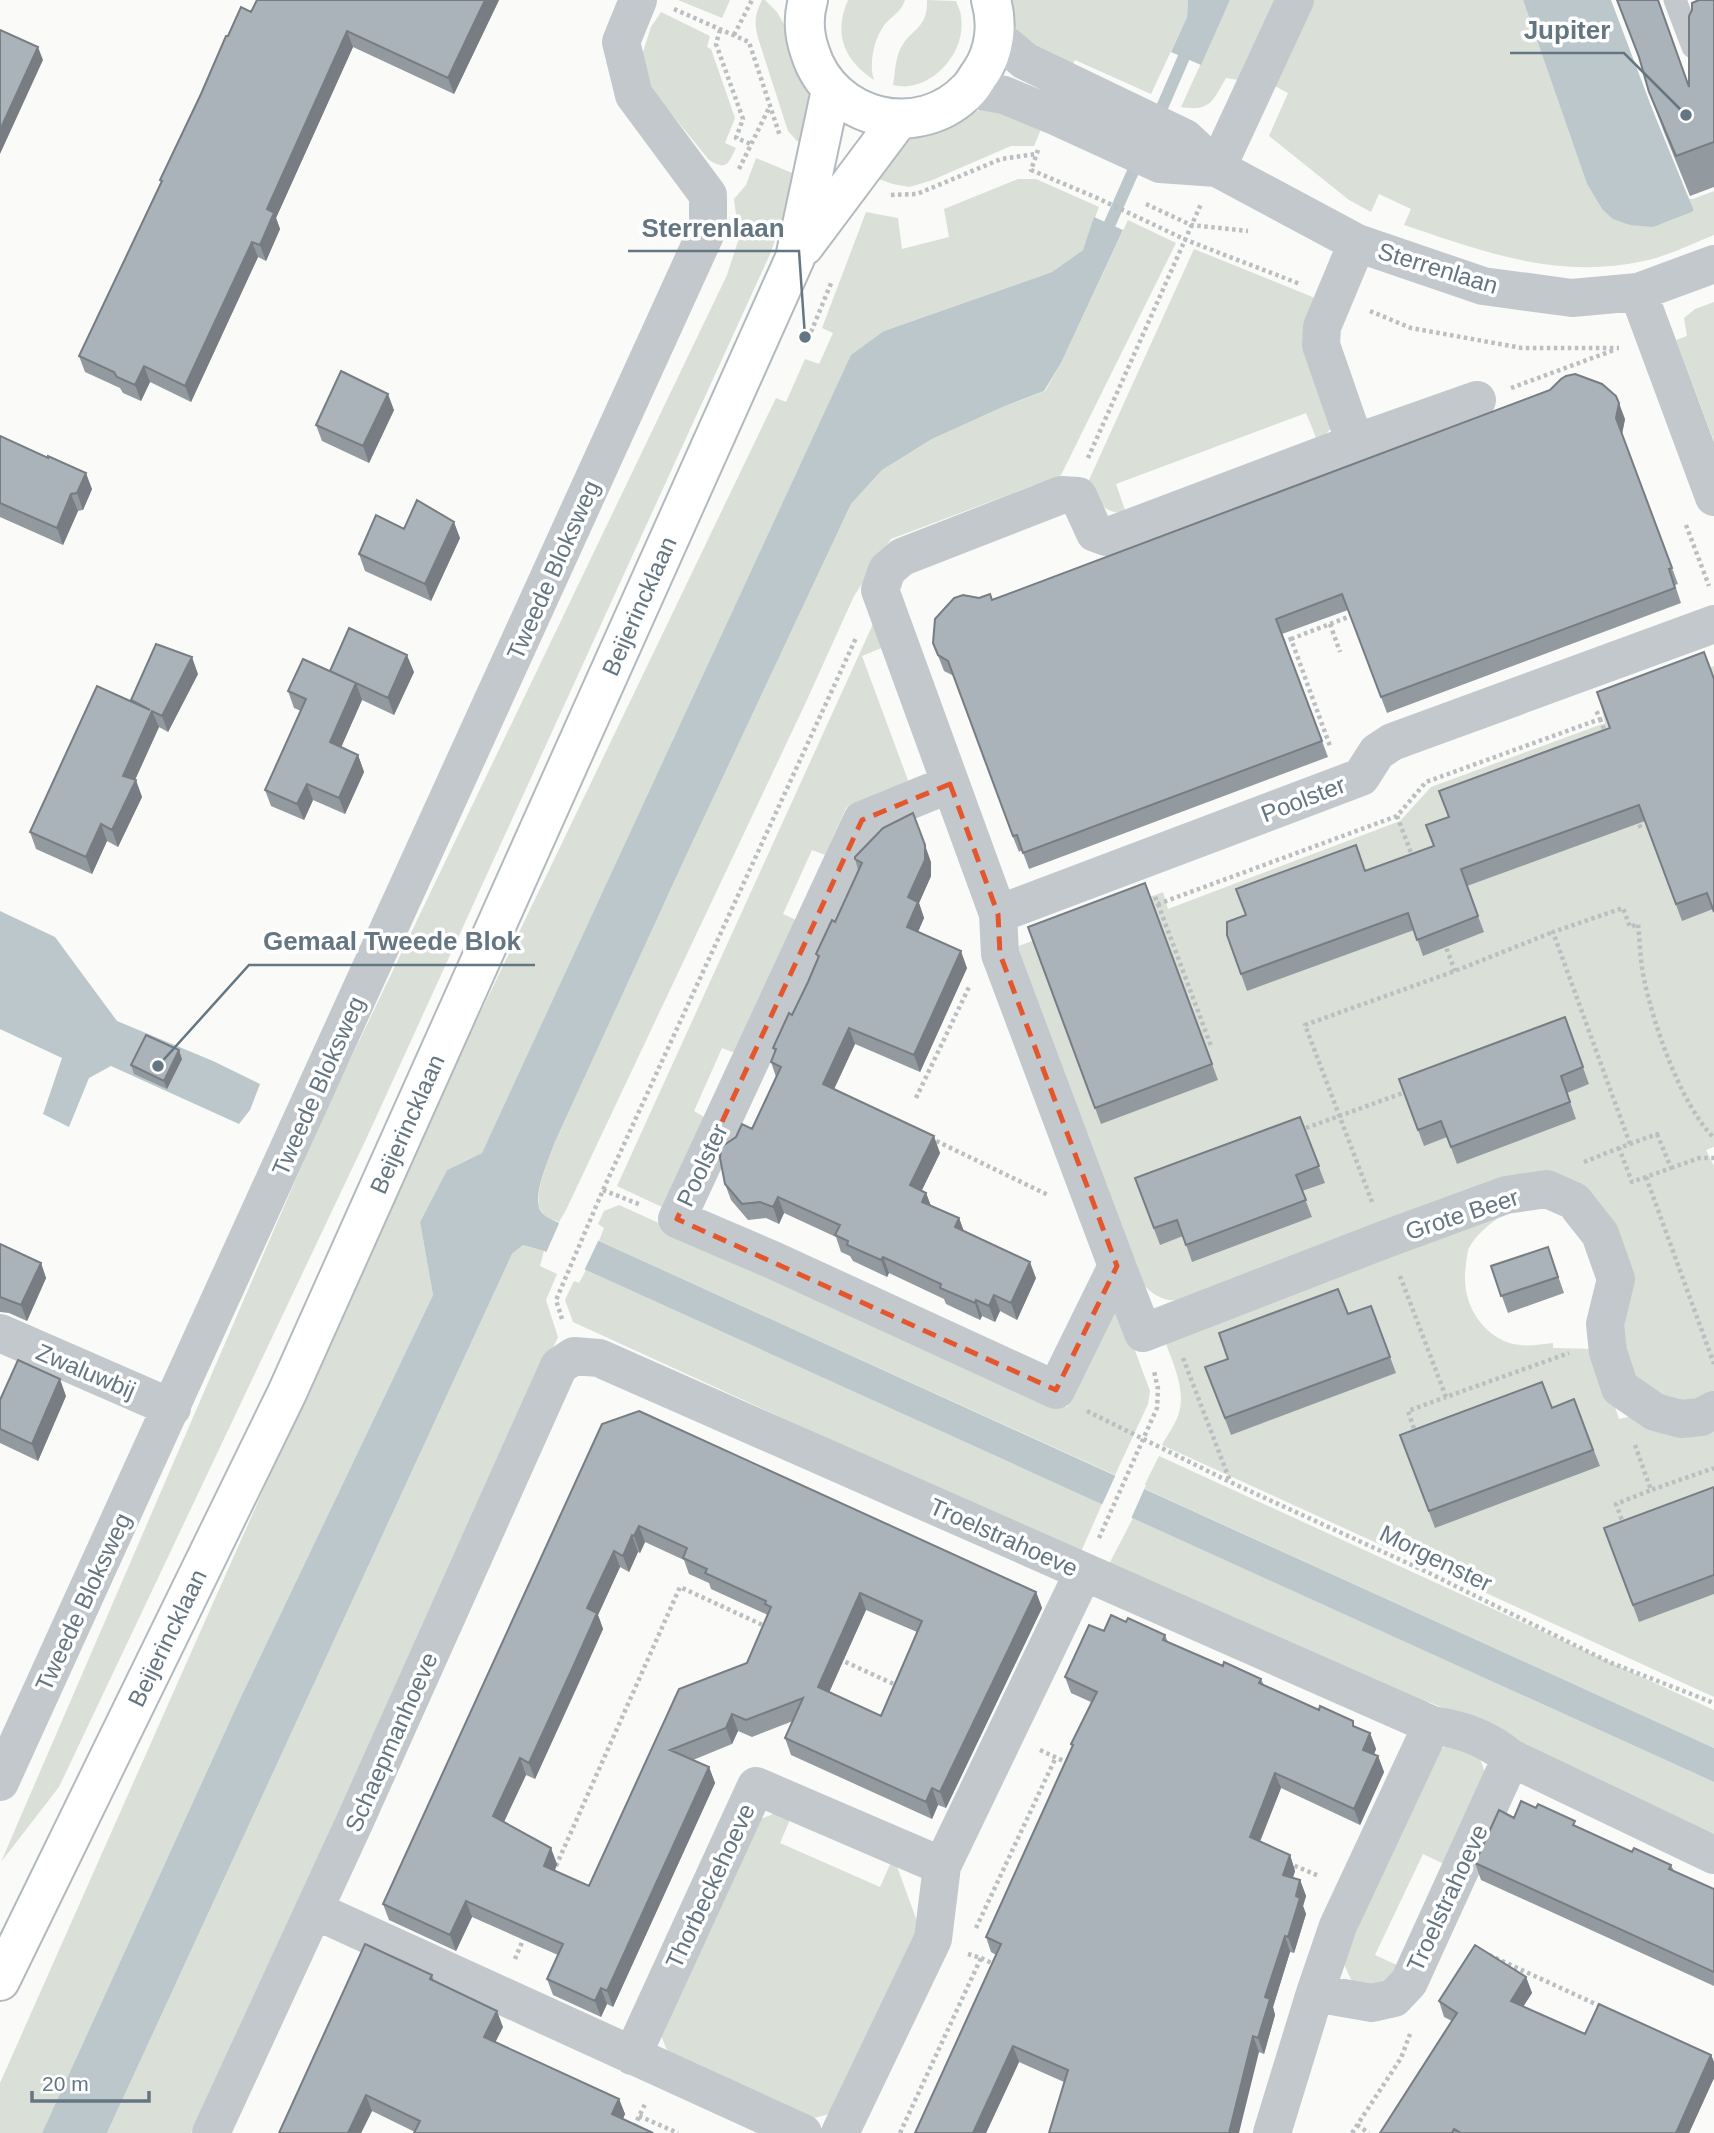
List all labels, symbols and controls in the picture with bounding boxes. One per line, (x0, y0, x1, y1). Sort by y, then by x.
callout: Jupiter (1510, 6, 1624, 53)
text: Jupiter (1524, 15, 1610, 45)
callout: Sterrenlaan (628, 204, 799, 251)
text: Sterrenlaan (641, 213, 785, 243)
street label: Sterrenlaan (1375, 237, 1501, 299)
street label: Tweede Bloksweg (501, 476, 605, 664)
street label: Beijerincklaan (596, 532, 682, 680)
street label: Poolster (1257, 771, 1349, 827)
callout: Gemaal Tweede Blok (249, 918, 535, 965)
text: Gemaal Tweede Blok (263, 926, 522, 956)
street label: Tweede Bloksweg (266, 992, 370, 1180)
street label: Beijerincklaan (364, 1050, 450, 1198)
street label: Poolster (671, 1119, 733, 1211)
street label: Grote Beer (1402, 1183, 1522, 1245)
street label: Zwaluwbij (32, 1338, 140, 1404)
street label: Troelstrahoeve (926, 1492, 1082, 1582)
street label: Tweede Bloksweg (30, 1509, 136, 1695)
street label: Morgenster (1376, 1519, 1496, 1597)
street label: Beijerincklaan (122, 1565, 212, 1711)
street label: Schaepmanhoeve (339, 1648, 443, 1836)
street label: Thorbeckehoeve (660, 1799, 760, 1973)
street label: Troelstrahoeve (1401, 1820, 1493, 1976)
scale bar (32, 2060, 149, 2104)
text: 20 m (42, 2072, 89, 2095)

